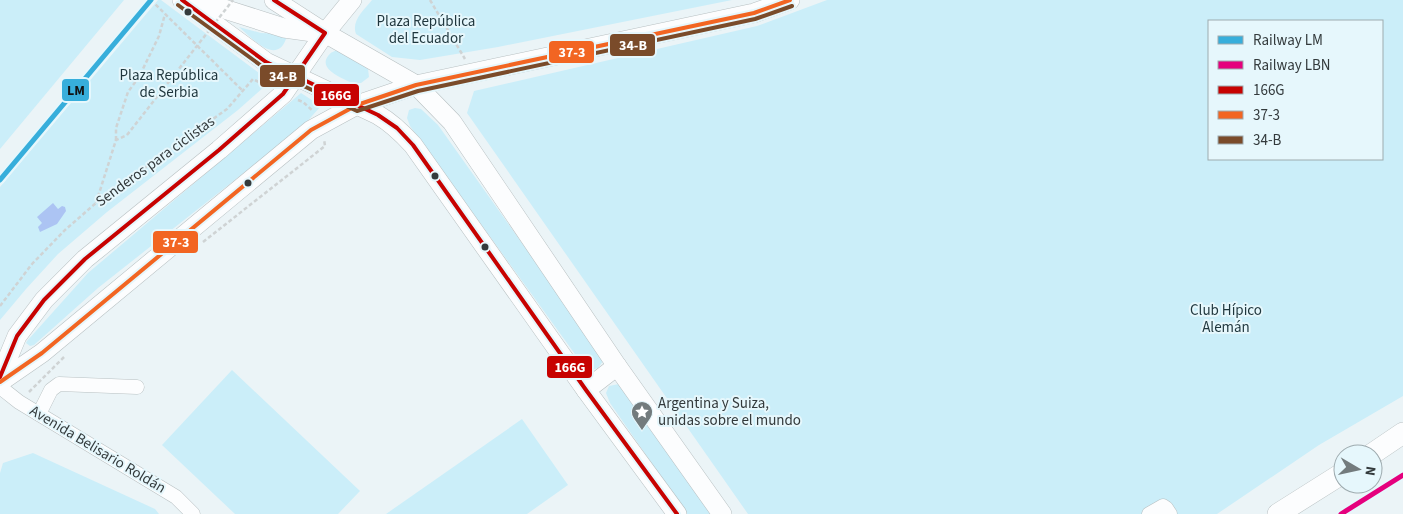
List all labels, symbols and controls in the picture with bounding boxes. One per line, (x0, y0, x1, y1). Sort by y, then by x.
unlabelled marker (183, 7, 193, 17)
park label: Plaza República del Ecuador (377, 11, 475, 49)
legend (1208, 20, 1383, 160)
text: Railway LM (1253, 30, 1323, 51)
line badge: 34-B (609, 33, 656, 57)
text: 34-B (619, 36, 647, 56)
line badge: 37-3 (548, 40, 595, 64)
text: 37-3 (559, 43, 585, 63)
text: Railway LBN (1253, 55, 1331, 76)
line badge: 34-B (259, 64, 306, 88)
park label: Plaza República de Serbia (120, 65, 218, 103)
text: 34-B (269, 67, 297, 87)
line badge: LM (61, 78, 90, 102)
text: 166G (1253, 80, 1285, 101)
text: LM (67, 81, 85, 101)
line badge: 166G (313, 83, 360, 107)
text: 166G (320, 86, 352, 106)
text: 37-3 (1253, 105, 1280, 126)
street label: Senderos para ciclistas (92, 111, 219, 212)
text: 34-B (1253, 130, 1282, 151)
unlabelled marker (430, 171, 440, 181)
unlabelled marker (243, 178, 253, 188)
line badge: 37-3 (152, 230, 199, 254)
text: 37-3 (163, 233, 189, 253)
unlabelled marker (480, 242, 490, 252)
park label: Club Hípico Alemán (1190, 300, 1262, 338)
line badge: 166G (546, 355, 593, 379)
text: 166G (554, 358, 586, 378)
place label: Argentina y Suiza, unidas sobre el mundo (658, 393, 801, 431)
street label: Avenida Belisario Roldán (26, 400, 170, 498)
place icon: Argentina y Suiza, unidas sobre el mundo (630, 400, 654, 431)
north arrow (1333, 444, 1383, 494)
text: N (1359, 465, 1380, 477)

